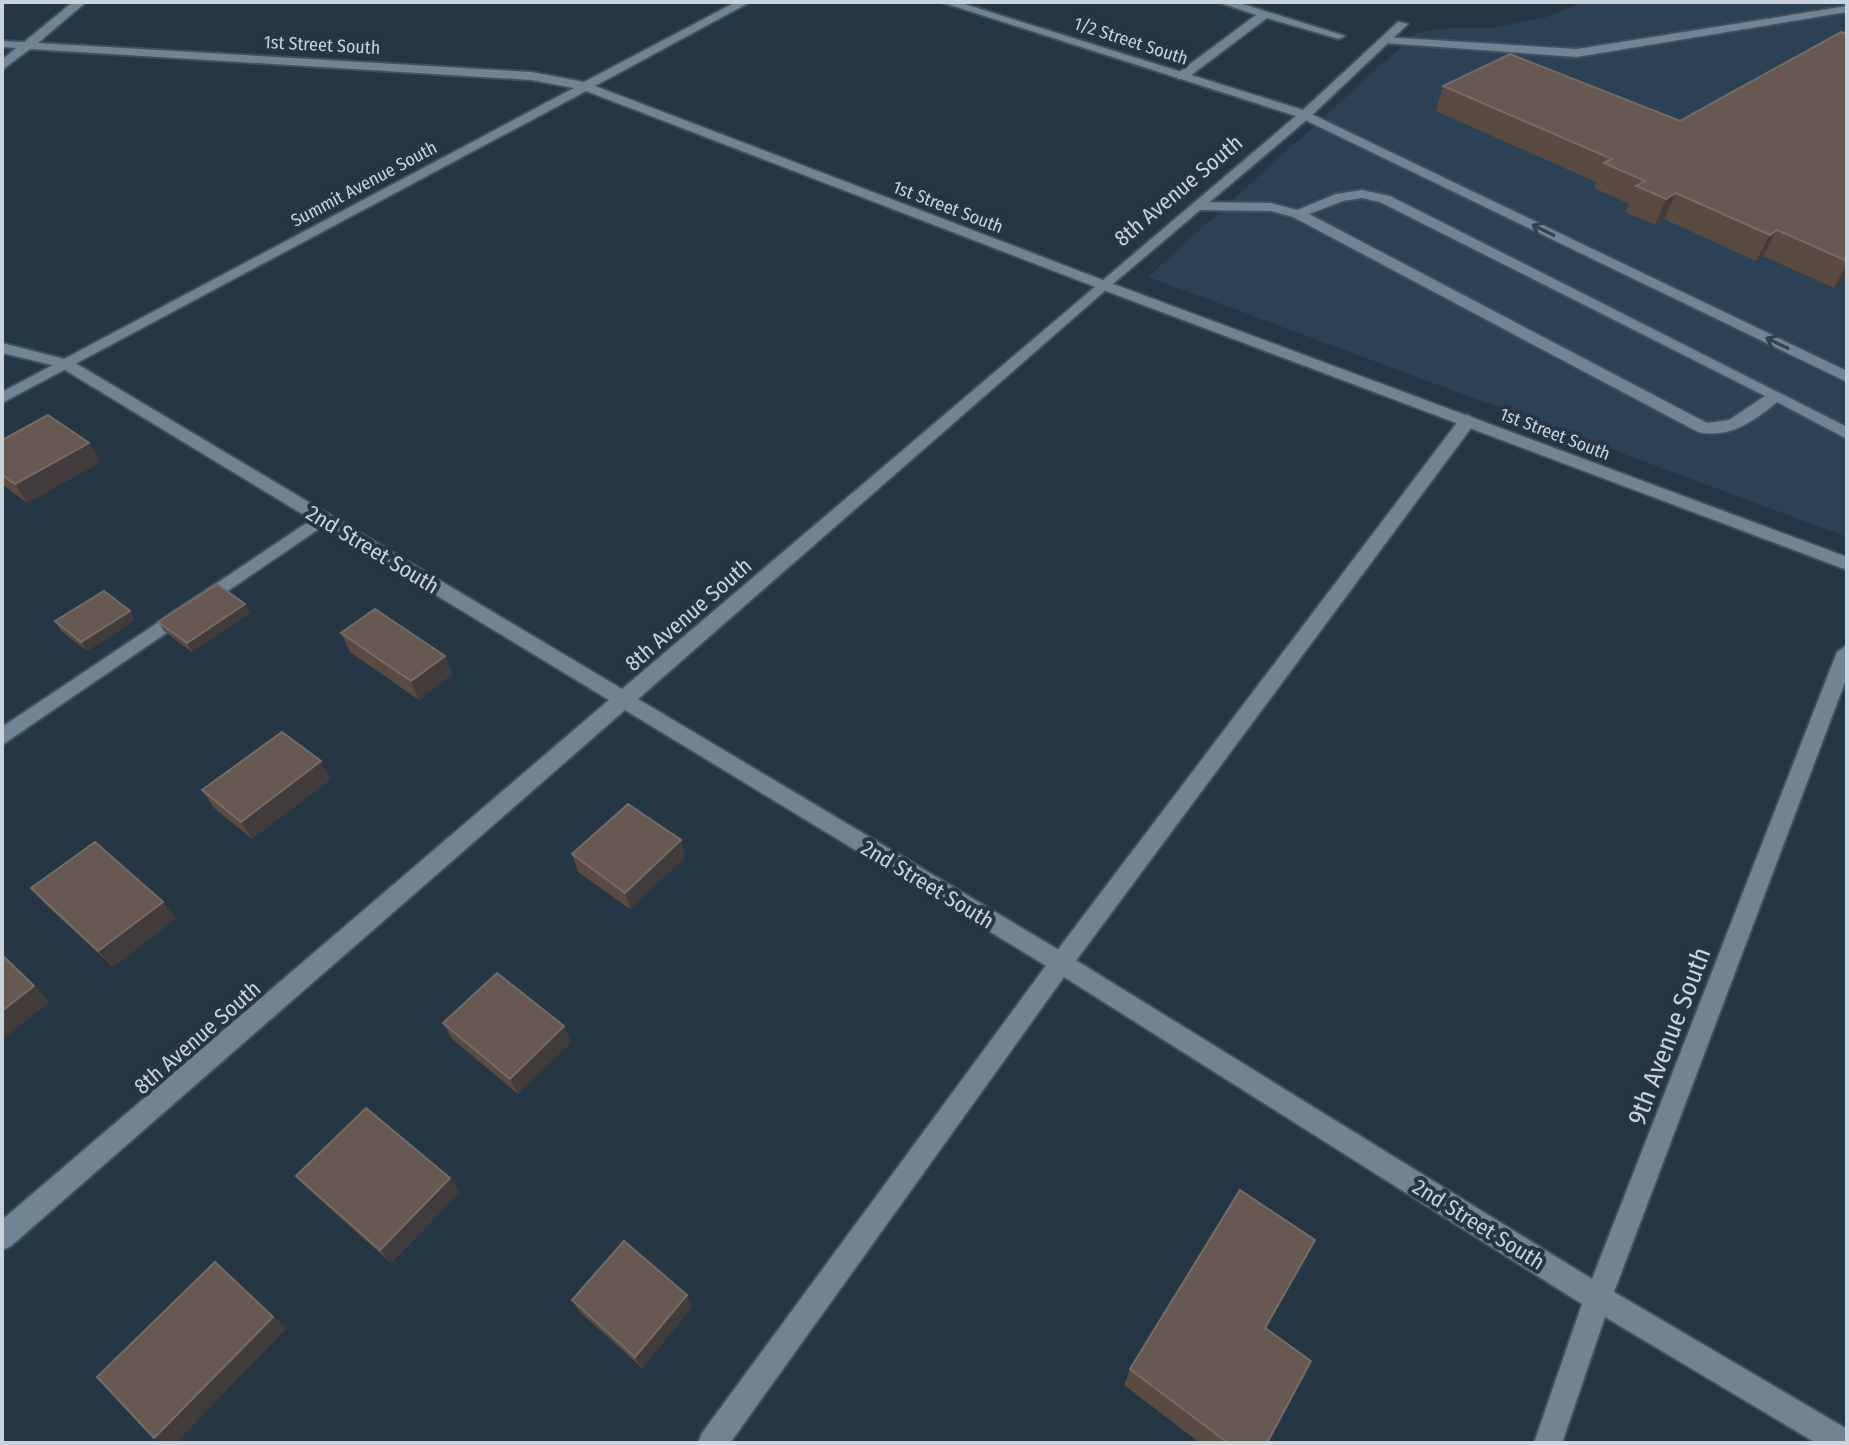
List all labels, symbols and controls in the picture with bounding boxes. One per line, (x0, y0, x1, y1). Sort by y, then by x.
street label: 1/2 Street South (1071, 12, 1191, 70)
street label: 1st Street South (263, 31, 381, 59)
street label: 8th Avenue South (1109, 129, 1248, 252)
street label: Summit Avenue South (287, 136, 441, 232)
street label: 1st Street South (890, 176, 1006, 238)
one-way arrow (1531, 222, 1555, 237)
one-way arrow (1765, 335, 1789, 350)
street label: 1st Street South (1497, 403, 1613, 465)
street label: 2nd Street South (301, 499, 444, 600)
street label: 8th Avenue South (619, 552, 757, 677)
street label: 2nd Street South (856, 834, 999, 935)
street label: 9th Avenue South (1621, 943, 1718, 1129)
street label: 8th Avenue South (128, 975, 266, 1100)
street label: 2nd Street South (1408, 1173, 1550, 1276)

